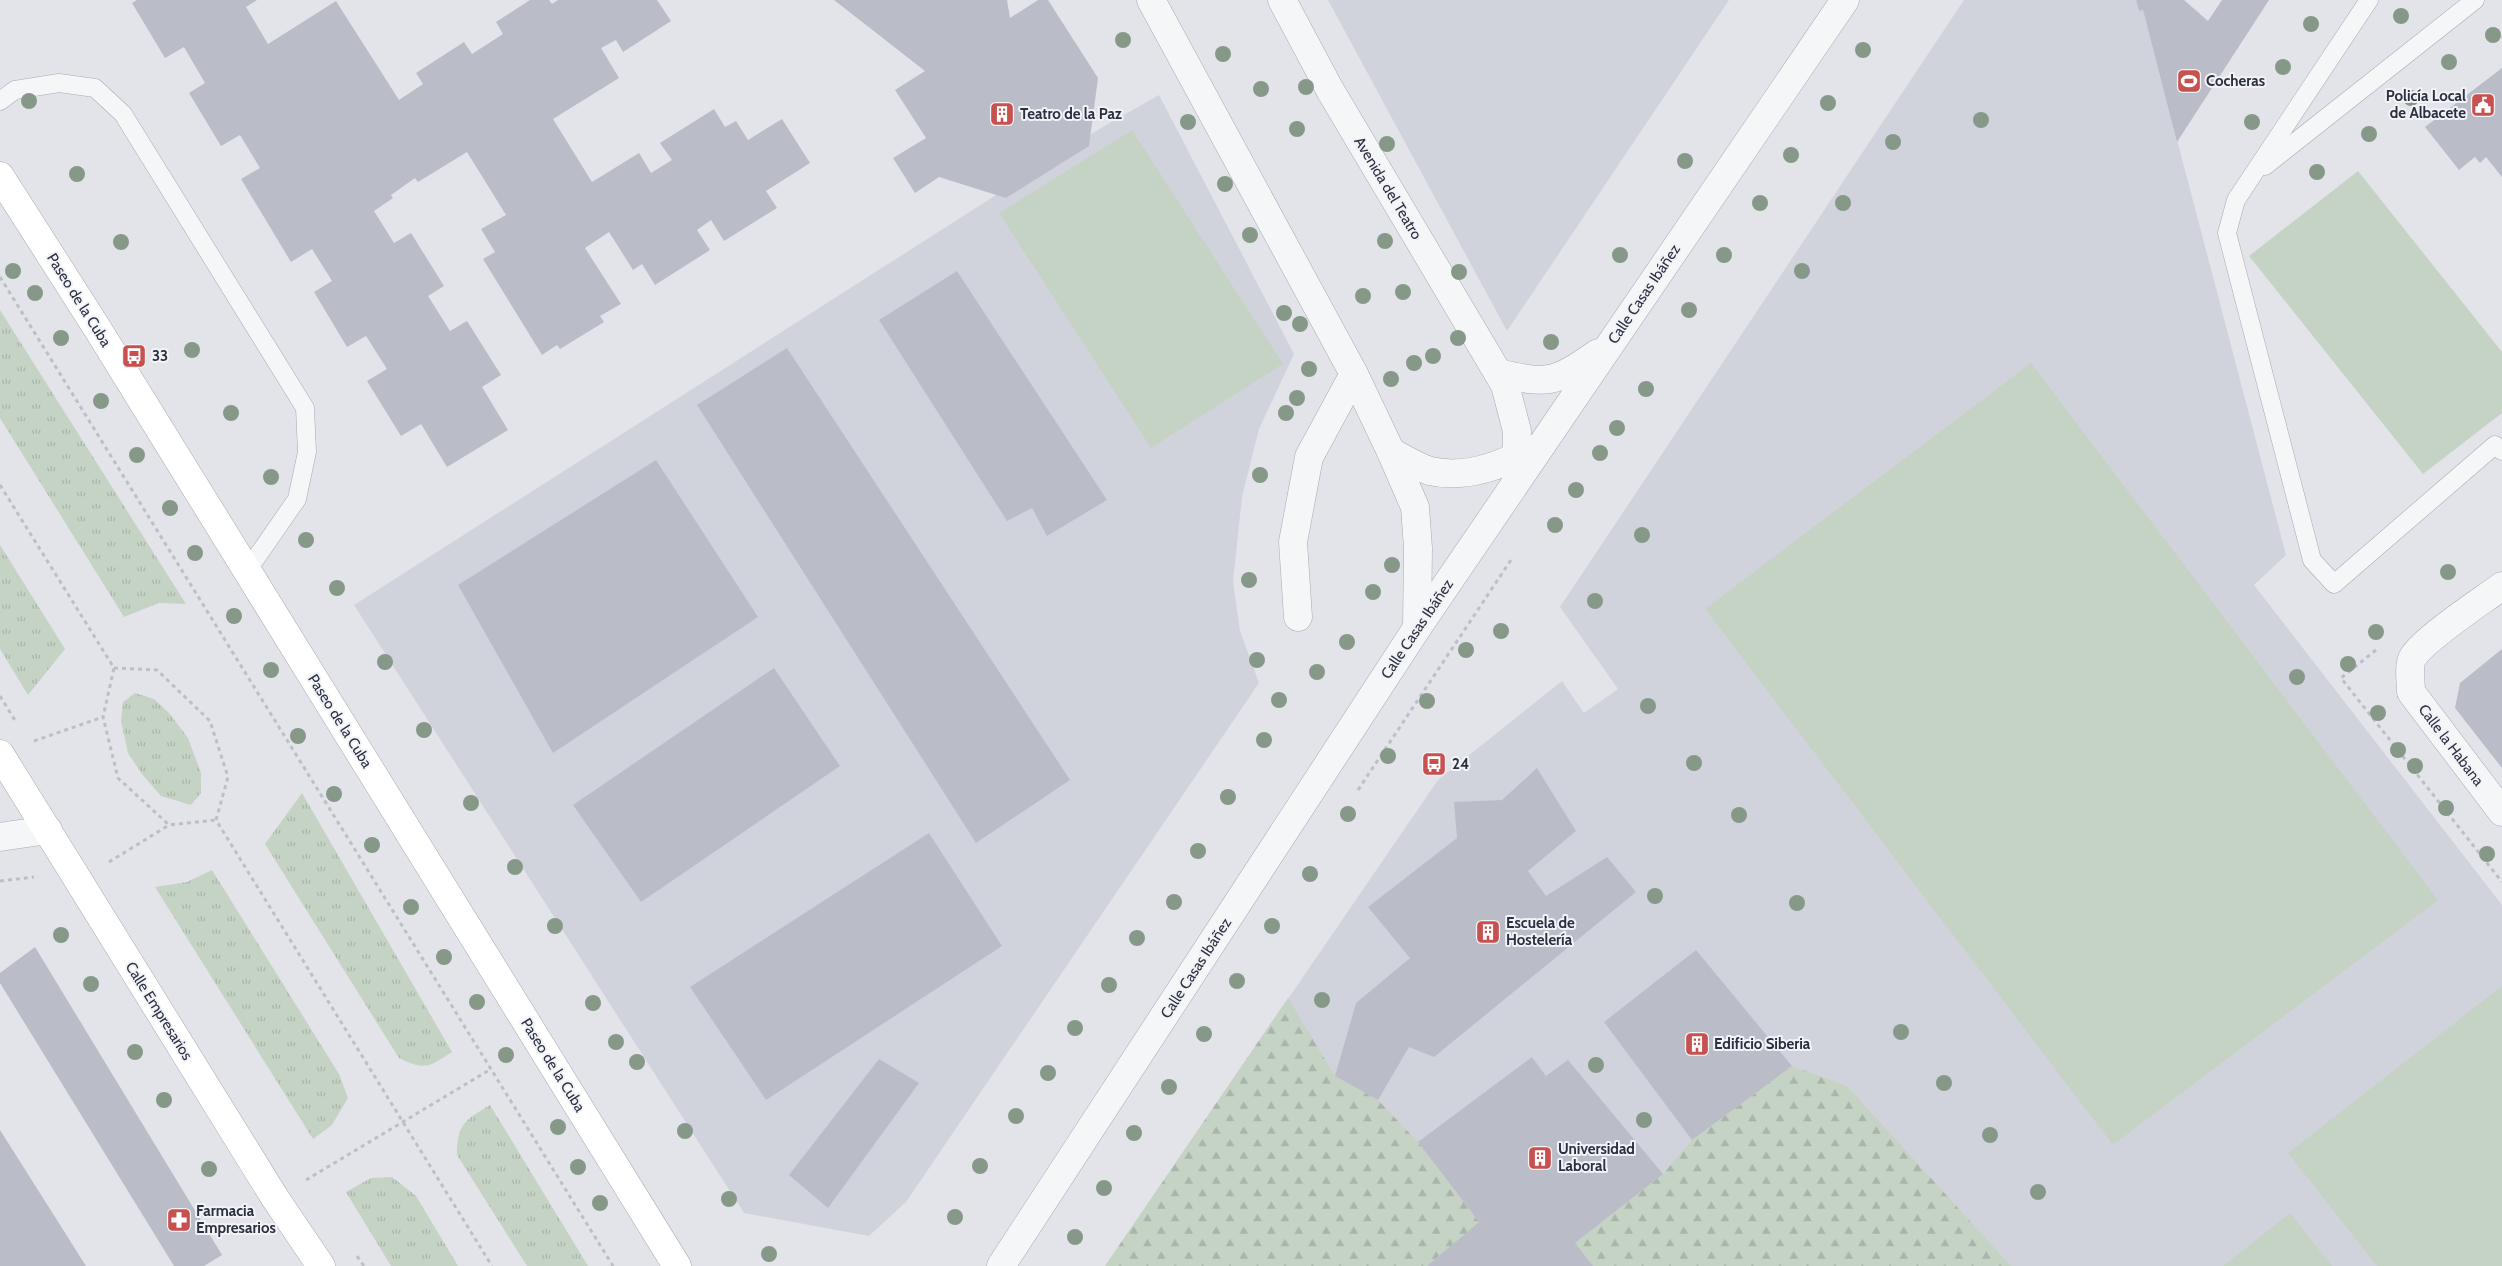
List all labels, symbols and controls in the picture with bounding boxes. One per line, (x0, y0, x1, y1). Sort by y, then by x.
sports icon: Cocheras (2176, 68, 2202, 94)
place label: Cocheras (2206, 72, 2265, 90)
place label: Policía Local de Albacete (2386, 87, 2466, 122)
public building icon: Policía Local de Albacete (2470, 92, 2496, 118)
building icon: Teatro de la Paz (989, 101, 1015, 127)
place label: Teatro de la Paz (1020, 105, 1122, 123)
street label: Avenida del Teatro (1350, 133, 1426, 243)
street label: Calle Casas Ibáñez (1604, 241, 1684, 347)
street label: Paseo de la Cuba (43, 250, 115, 351)
bus stop icon: 33 (121, 343, 147, 369)
place label: 33 (152, 347, 168, 365)
street label: Calle Casas Ibáñez (1377, 576, 1457, 682)
street label: Paseo de la Cuba (304, 671, 376, 772)
street label: Calle la Habana (2415, 701, 2488, 790)
bus stop icon: 24 (1421, 751, 1447, 777)
place label: 24 (1452, 755, 1469, 773)
street label: Calle Casas Ibáñez (1157, 914, 1235, 1022)
place label: Escuela de Hostelería (1506, 914, 1575, 949)
building icon: Escuela de Hostelería (1475, 919, 1501, 945)
street label: Calle Empresarios (122, 959, 196, 1063)
street label: Paseo de la Cuba (517, 1015, 589, 1116)
building icon: Edificio Siberia (1684, 1031, 1710, 1057)
place label: Edificio Siberia (1714, 1035, 1811, 1053)
place label: Universidad Laboral (1558, 1140, 1635, 1175)
building icon: Universidad Laboral (1527, 1145, 1553, 1171)
place label: Farmacia Empresarios (196, 1202, 276, 1237)
pharmacy icon: Farmacia Empresarios (166, 1207, 192, 1233)

